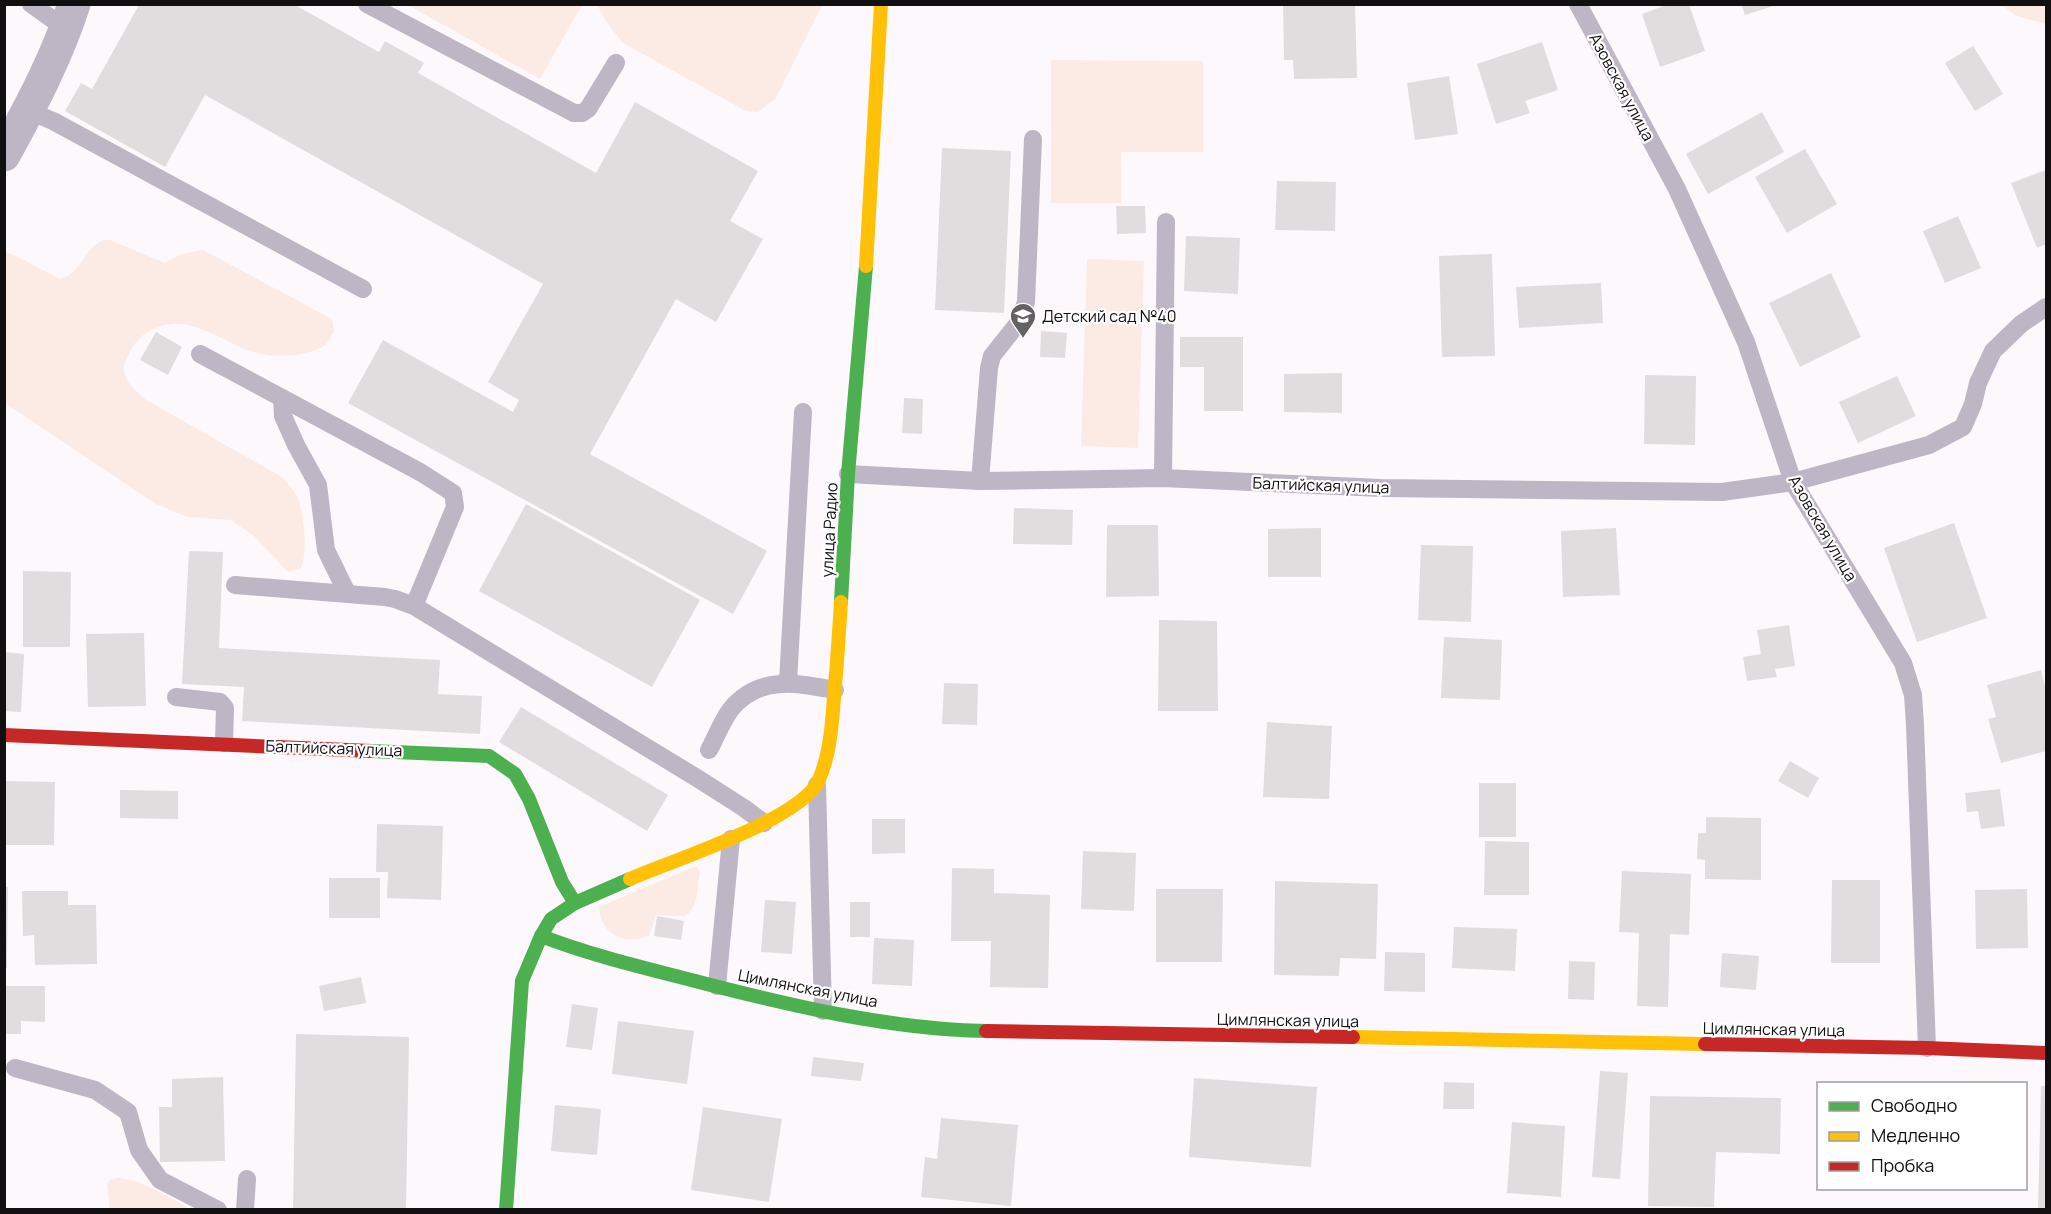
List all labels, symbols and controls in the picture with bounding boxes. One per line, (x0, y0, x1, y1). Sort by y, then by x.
street label: Азовская улица (1584, 29, 1660, 145)
school or university icon: Детский сад №40 (1008, 301, 1038, 339)
place label: Детский сад №40 (1042, 305, 1177, 327)
street label: Азовская улица (1784, 471, 1862, 585)
street label: Балтийская улица (1252, 472, 1390, 498)
street label: улица Радио (816, 482, 842, 578)
street label: Балтийская улица (265, 735, 403, 761)
street label: Цимлянская улица (736, 964, 880, 1012)
street label: Цимлянская улица (1217, 1008, 1359, 1032)
street label: Цимлянская улица (1703, 1017, 1845, 1041)
legend (1817, 1082, 2027, 1190)
text: Свободно (1871, 1093, 1957, 1117)
text: Медленно (1871, 1123, 1960, 1147)
text: Пробка (1871, 1153, 1934, 1177)

